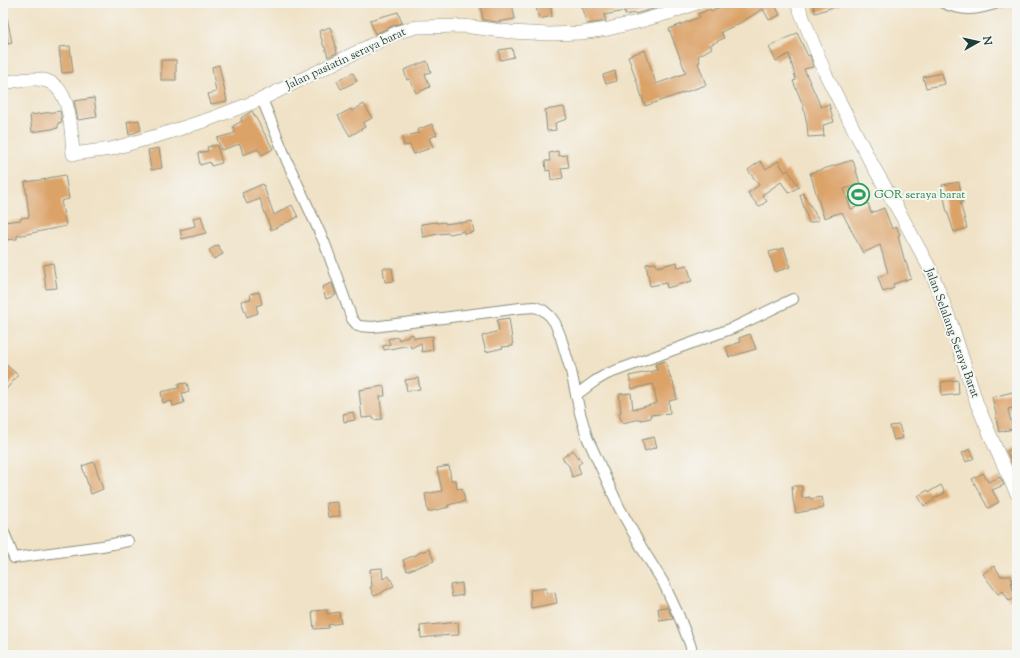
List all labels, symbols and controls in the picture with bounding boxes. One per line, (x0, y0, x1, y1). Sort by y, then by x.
north arrow (958, 22, 998, 62)
street label: Jalan pasiatin seraya barat (282, 23, 409, 95)
text: N (978, 34, 995, 46)
sports icon: GOR seraya barat (845, 182, 871, 208)
place label: GOR seraya barat (874, 186, 965, 204)
street label: Jalan Selalang Seraya Barat (920, 265, 984, 400)

